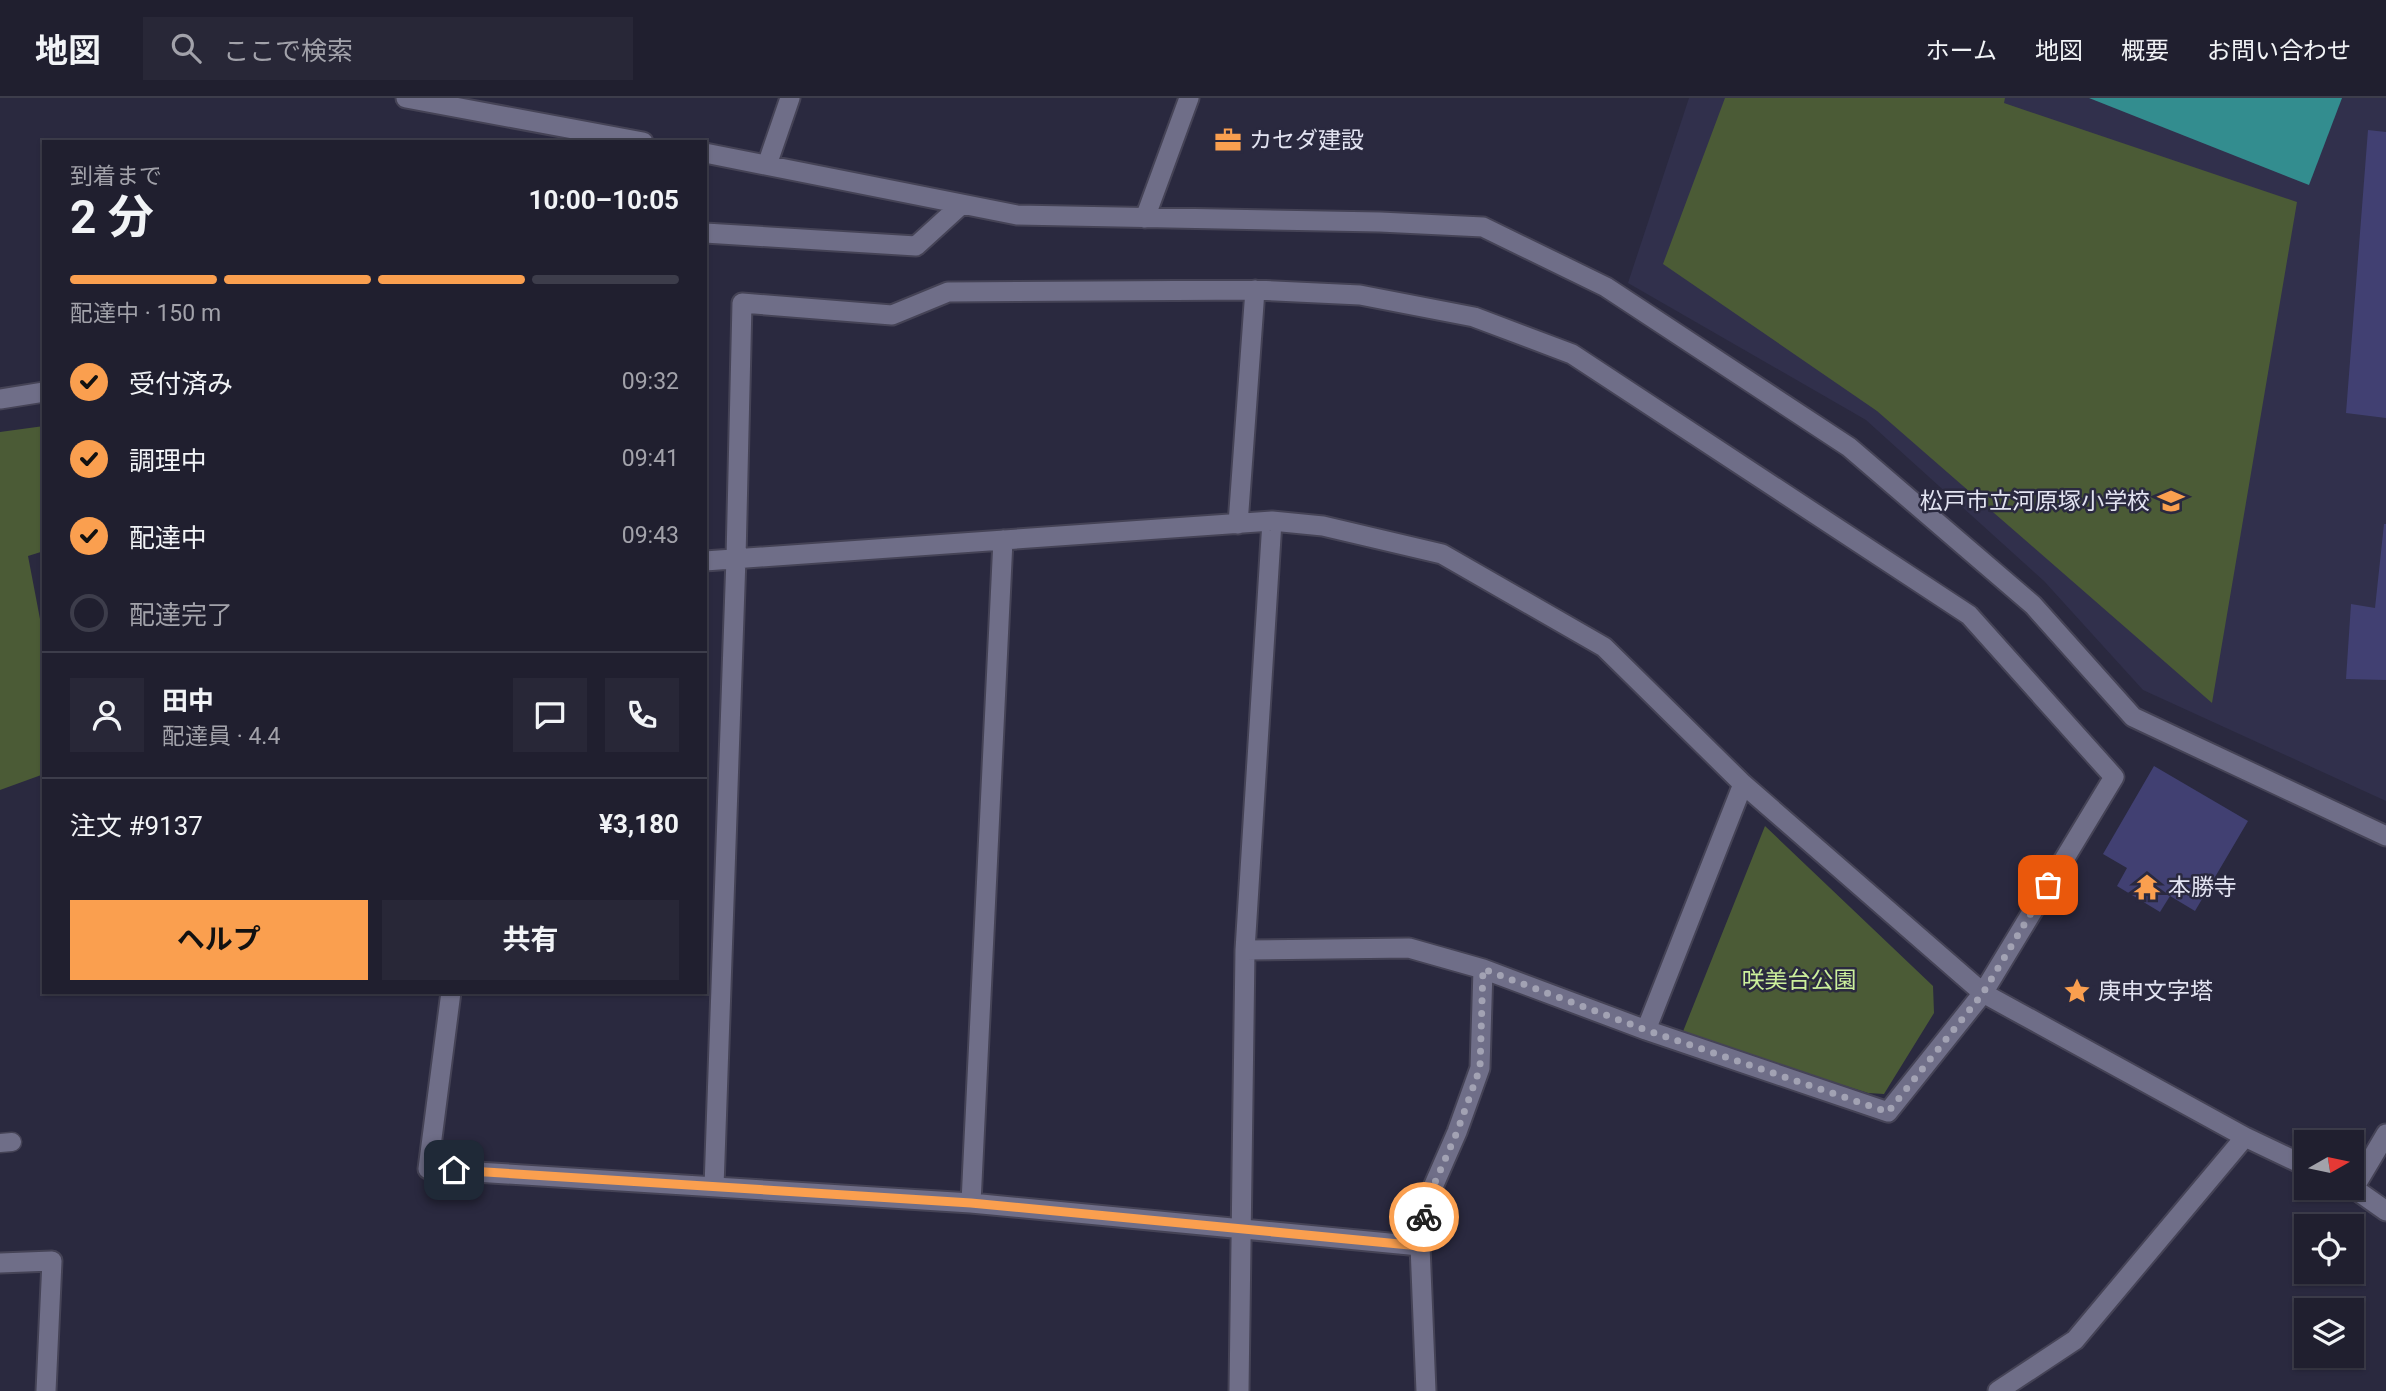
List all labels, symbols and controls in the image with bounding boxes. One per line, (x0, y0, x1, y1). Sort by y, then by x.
search box (143, 17, 633, 80)
icon: search (167, 29, 205, 67)
text: 地図 (35, 31, 101, 70)
text: ここで検索 (223, 36, 353, 66)
text: ホーム (1926, 37, 1997, 65)
text: 地図 (2035, 37, 2083, 65)
text: 概要 (2121, 37, 2169, 65)
text: お問い合わせ (2207, 37, 2351, 65)
office icon: カセダ建設 (1213, 125, 1243, 155)
place label: カセダ建設 (1249, 127, 1364, 154)
text: 到着まで (70, 163, 162, 190)
text: 10:00–10:05 (529, 185, 679, 215)
text: 2 分 (70, 190, 154, 244)
text: 配達中 · 150 m (70, 300, 221, 327)
icon: check (70, 363, 108, 401)
text: 09:32 (622, 368, 679, 395)
text: 受付済み (129, 369, 233, 399)
icon: check (70, 440, 108, 478)
text: 09:41 (622, 445, 679, 472)
text: 調理中 (129, 446, 207, 476)
school or university icon: 松戸市立河原塚小学校 (2156, 486, 2186, 516)
place label: 松戸市立河原塚小学校 (1920, 488, 2150, 515)
icon: check (70, 517, 108, 555)
text: 09:43 (622, 522, 679, 549)
text: 配達中 (129, 523, 207, 553)
text: 配達完了 (129, 600, 233, 630)
button: person (70, 678, 144, 752)
button: chat (513, 678, 587, 752)
button: phone (605, 678, 679, 752)
text: 田中 (162, 686, 214, 716)
text: 配達員 · 4.4 (162, 723, 280, 750)
text: ¥3,180 (599, 809, 679, 839)
text: 注文 #9137 (70, 811, 203, 841)
pin (2018, 855, 2078, 915)
icon: bag (2029, 866, 2067, 904)
temple icon: 本勝寺 (2132, 872, 2162, 902)
place label: 本勝寺 (2168, 874, 2237, 901)
button: ヘルプ (70, 900, 368, 980)
button: 共有 (382, 900, 679, 980)
park label: 咲美台公園 (1742, 967, 1857, 994)
place icon: 庚申文字塔 (2062, 976, 2092, 1006)
place label: 庚申文字塔 (2098, 978, 2213, 1005)
north arrow (2294, 1130, 2364, 1200)
map controls (2294, 1130, 2364, 1368)
pin (424, 1140, 484, 1200)
icon: home (435, 1151, 473, 1189)
courier (1389, 1182, 1459, 1252)
icon: bike (1405, 1198, 1443, 1236)
button: locate (2294, 1214, 2364, 1284)
button: layers (2294, 1298, 2364, 1368)

